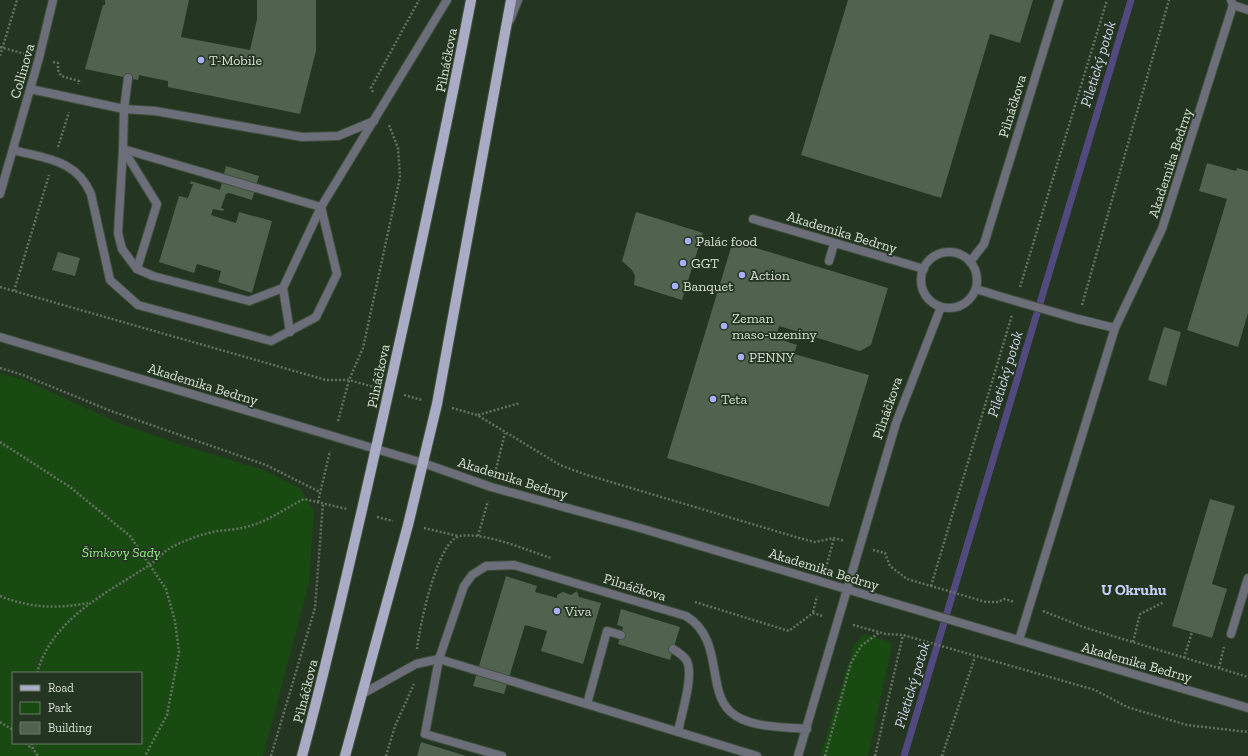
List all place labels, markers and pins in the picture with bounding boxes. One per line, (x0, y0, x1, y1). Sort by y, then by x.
place label: T-Mobile (209, 52, 262, 69)
marker: T-Mobile (196, 55, 206, 65)
place label: Palác food (696, 233, 758, 250)
marker: Palác food (683, 236, 693, 246)
place label: GGT (691, 255, 719, 272)
marker: GGT (678, 258, 688, 268)
place label: Action (750, 267, 790, 284)
marker: Action (737, 270, 747, 280)
place label: Banquet (683, 278, 734, 295)
marker: Banquet (670, 281, 680, 291)
place label: Zeman maso-uzeniny (732, 310, 817, 343)
marker: Zeman maso-uzeniny (719, 321, 729, 331)
place label: PENNY (749, 349, 795, 366)
marker: PENNY (736, 352, 746, 362)
place label: Teta (721, 391, 748, 408)
marker: Teta (708, 394, 718, 404)
place label: Viva (564, 603, 592, 620)
marker: Viva (552, 606, 562, 616)

